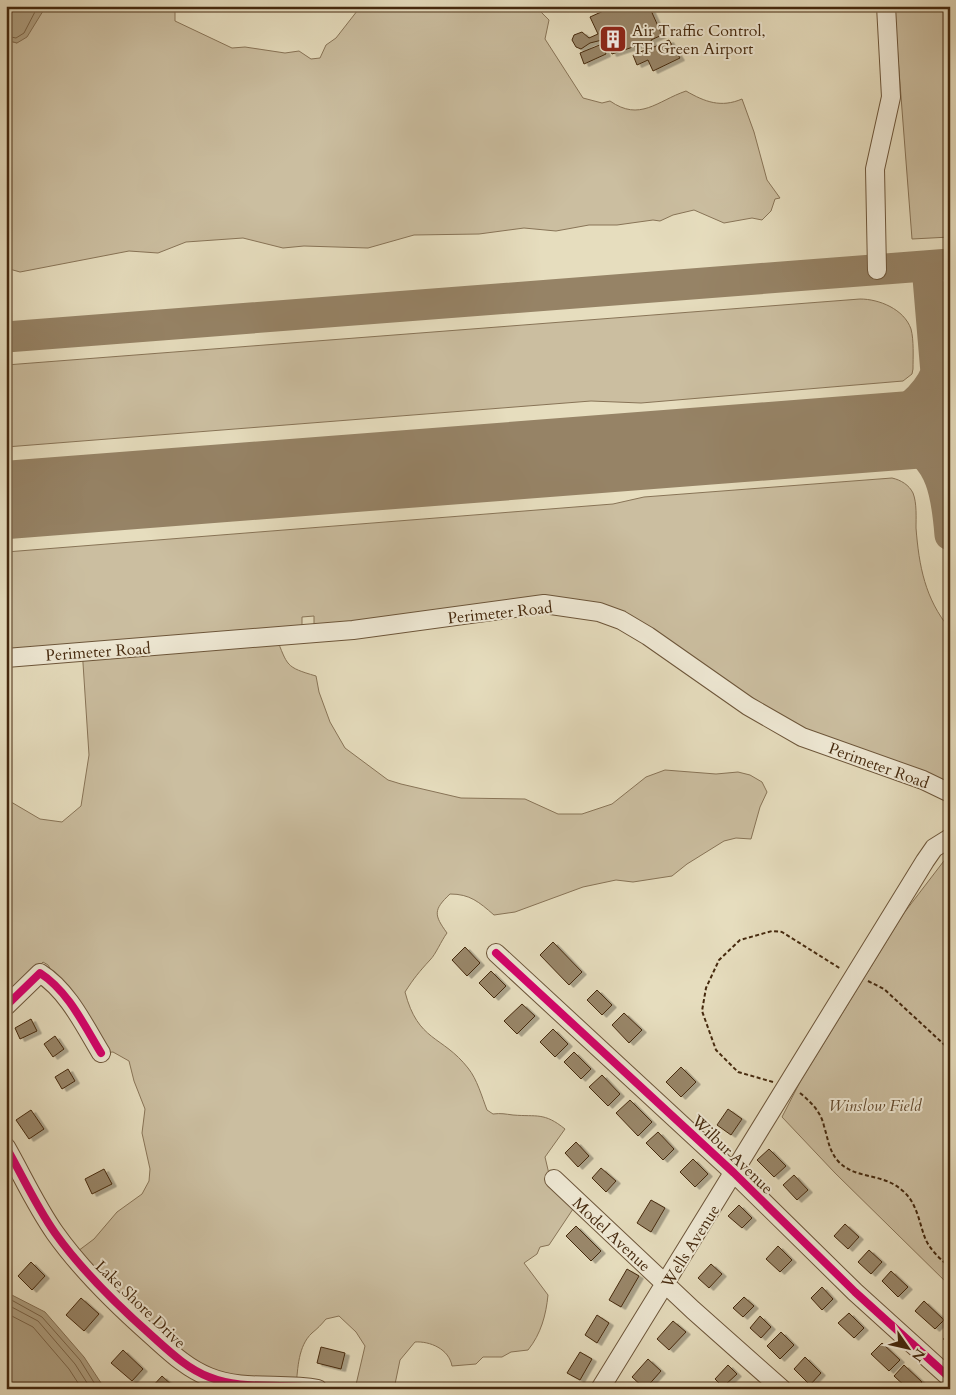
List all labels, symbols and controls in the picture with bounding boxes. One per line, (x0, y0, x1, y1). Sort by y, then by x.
place label: Air Traffic Control, TF Green Airport (632, 20, 766, 60)
building icon: Air Traffic Control, TF Green Airport (598, 24, 628, 54)
street label: Perimeter Road (447, 596, 554, 629)
street label: Perimeter Road (45, 637, 152, 667)
street label: Perimeter Road (825, 738, 932, 794)
park label: Winslow Field (829, 1095, 923, 1117)
street label: Wilbur Avenue (686, 1109, 778, 1199)
street label: Model Avenue (567, 1193, 655, 1277)
street label: Wells Avenue (656, 1201, 725, 1293)
street label: Lake Shore Drive (90, 1256, 190, 1354)
north arrow (884, 1322, 934, 1372)
text: N (907, 1345, 930, 1365)

